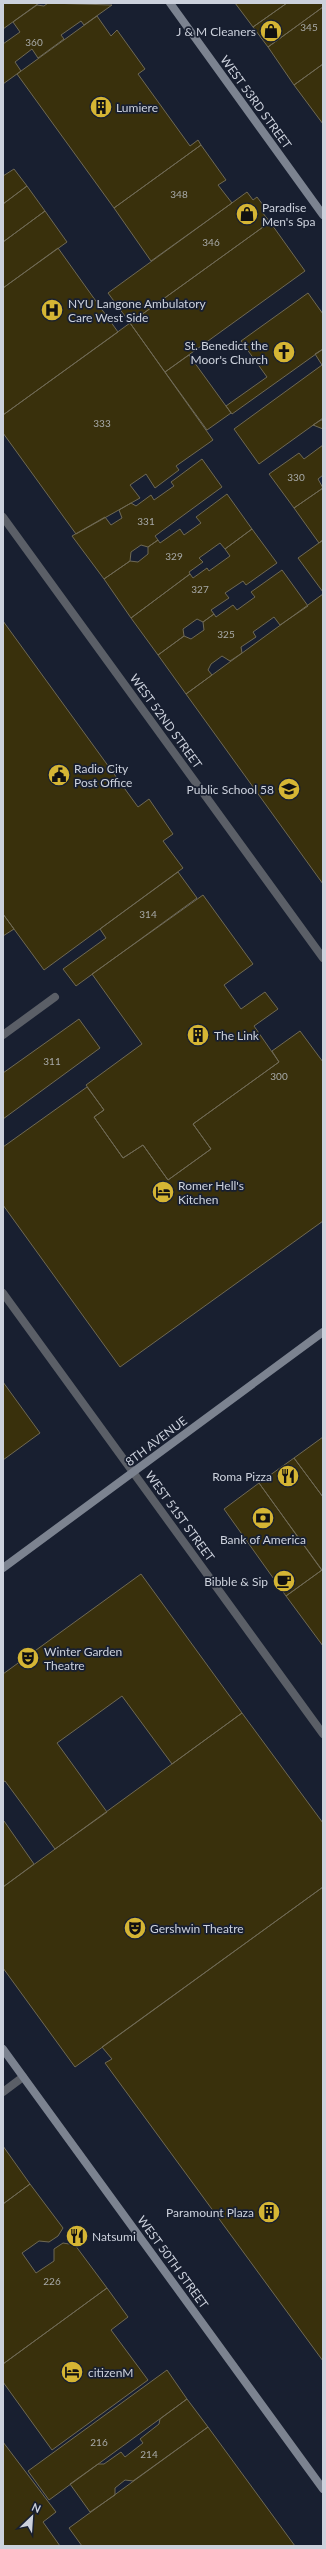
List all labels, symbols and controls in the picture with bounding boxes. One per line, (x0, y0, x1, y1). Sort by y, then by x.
shop icon: J & M Cleaners (258, 18, 284, 44)
house number: 345 (300, 21, 318, 33)
place label: J & M Cleaners (176, 24, 256, 39)
house number: 360 (25, 36, 43, 48)
street label: WEST 53RD STREET (217, 53, 295, 151)
building icon: Lumiere (88, 94, 114, 120)
place label: Lumiere (116, 100, 158, 115)
house number: 348 (170, 188, 188, 200)
place label: Paradise Men's Spa (262, 200, 316, 229)
shop icon: Paradise Men's Spa (234, 201, 260, 227)
house number: 346 (202, 236, 220, 248)
place label: NYU Langone Ambulatory Care West Side (68, 296, 207, 325)
hospital icon: NYU Langone Ambulatory Care West Side (39, 297, 65, 323)
place label: St. Benedict the Moor's Church (184, 338, 268, 367)
church icon: St. Benedict the Moor's Church (271, 339, 297, 365)
house number: 333 (93, 417, 111, 429)
house number: 330 (287, 471, 305, 483)
house number: 331 (137, 515, 155, 527)
house number: 329 (165, 550, 183, 562)
house number: 327 (191, 583, 209, 595)
house number: 325 (217, 628, 235, 640)
street label: WEST 52ND STREET (127, 671, 205, 771)
place label: Radio City Post Office (74, 761, 132, 790)
public building icon: Radio City Post Office (46, 762, 72, 788)
school or university icon: Public School 58 (276, 776, 302, 802)
place label: Public School 58 (187, 782, 274, 797)
house number: 314 (139, 908, 157, 920)
building icon: The Link (185, 1022, 211, 1048)
place label: The Link (214, 1028, 260, 1043)
house number: 311 (43, 1055, 61, 1067)
house number: 300 (270, 1070, 288, 1082)
place label: Romer Hell's Kitchen (178, 1178, 244, 1207)
hotel icon: Romer Hell's Kitchen (150, 1179, 176, 1205)
street label: 8TH AVENUE (122, 1413, 190, 1469)
restaurant icon: Roma Pizza (275, 1463, 301, 1489)
street label: WEST 51ST STREET (142, 1468, 218, 1564)
place label: Roma Pizza (212, 1469, 272, 1484)
bank icon: Bank of America (250, 1505, 276, 1531)
place label: Bank of America (220, 1532, 306, 1547)
cafe icon: Bibble & Sip (271, 1568, 297, 1594)
place label: Bibble & Sip (204, 1574, 268, 1589)
place label: Winter Garden Theatre (44, 1644, 122, 1673)
theatre icon: Winter Garden Theatre (15, 1645, 41, 1671)
theatre icon: Gershwin Theatre (122, 1915, 148, 1941)
place label: Gershwin Theatre (150, 1921, 244, 1936)
building icon: Paramount Plaza (256, 2199, 282, 2225)
place label: Paramount Plaza (166, 2205, 254, 2220)
street label: WEST 50TH STREET (134, 2213, 212, 2311)
restaurant icon: Natsumi (64, 2223, 90, 2249)
place label: Natsumi (92, 2229, 136, 2244)
house number: 226 (43, 2275, 61, 2287)
hotel icon: citizenM (59, 2359, 85, 2385)
place label: citizenM (88, 2365, 133, 2380)
house number: 216 (90, 2436, 108, 2448)
house number: 214 (140, 2448, 158, 2460)
north arrow (12, 2497, 52, 2537)
text: N (30, 2500, 43, 2515)

